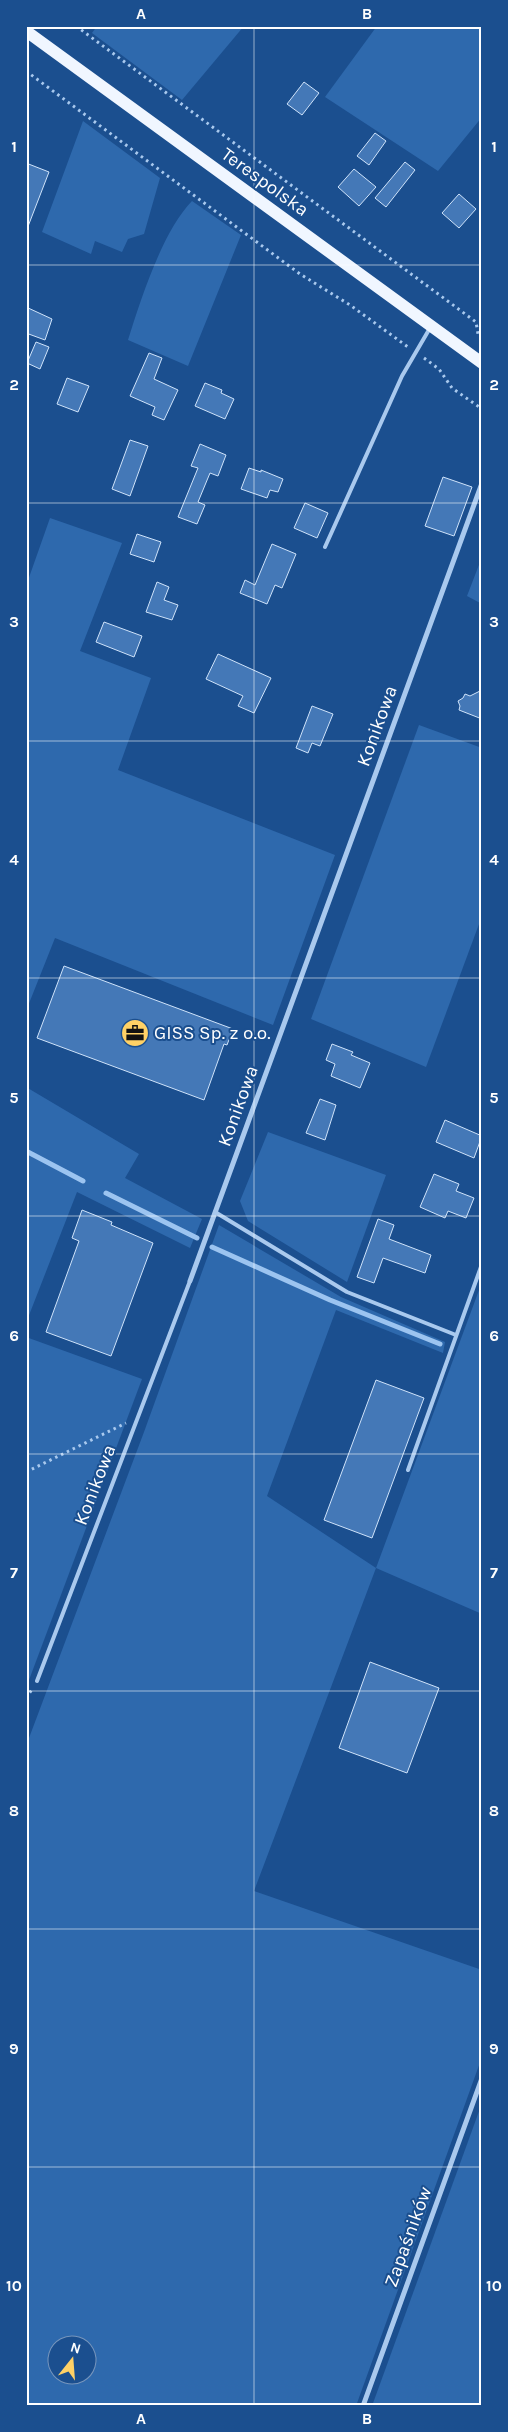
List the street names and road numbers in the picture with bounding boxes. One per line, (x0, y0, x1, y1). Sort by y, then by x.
street label: Terespolska (217, 143, 313, 221)
street label: Konikowa (352, 683, 402, 769)
street label: Konikowa (213, 1063, 263, 1149)
street label: Konikowa (70, 1442, 120, 1528)
street label: Zapaśników (380, 2184, 436, 2290)

